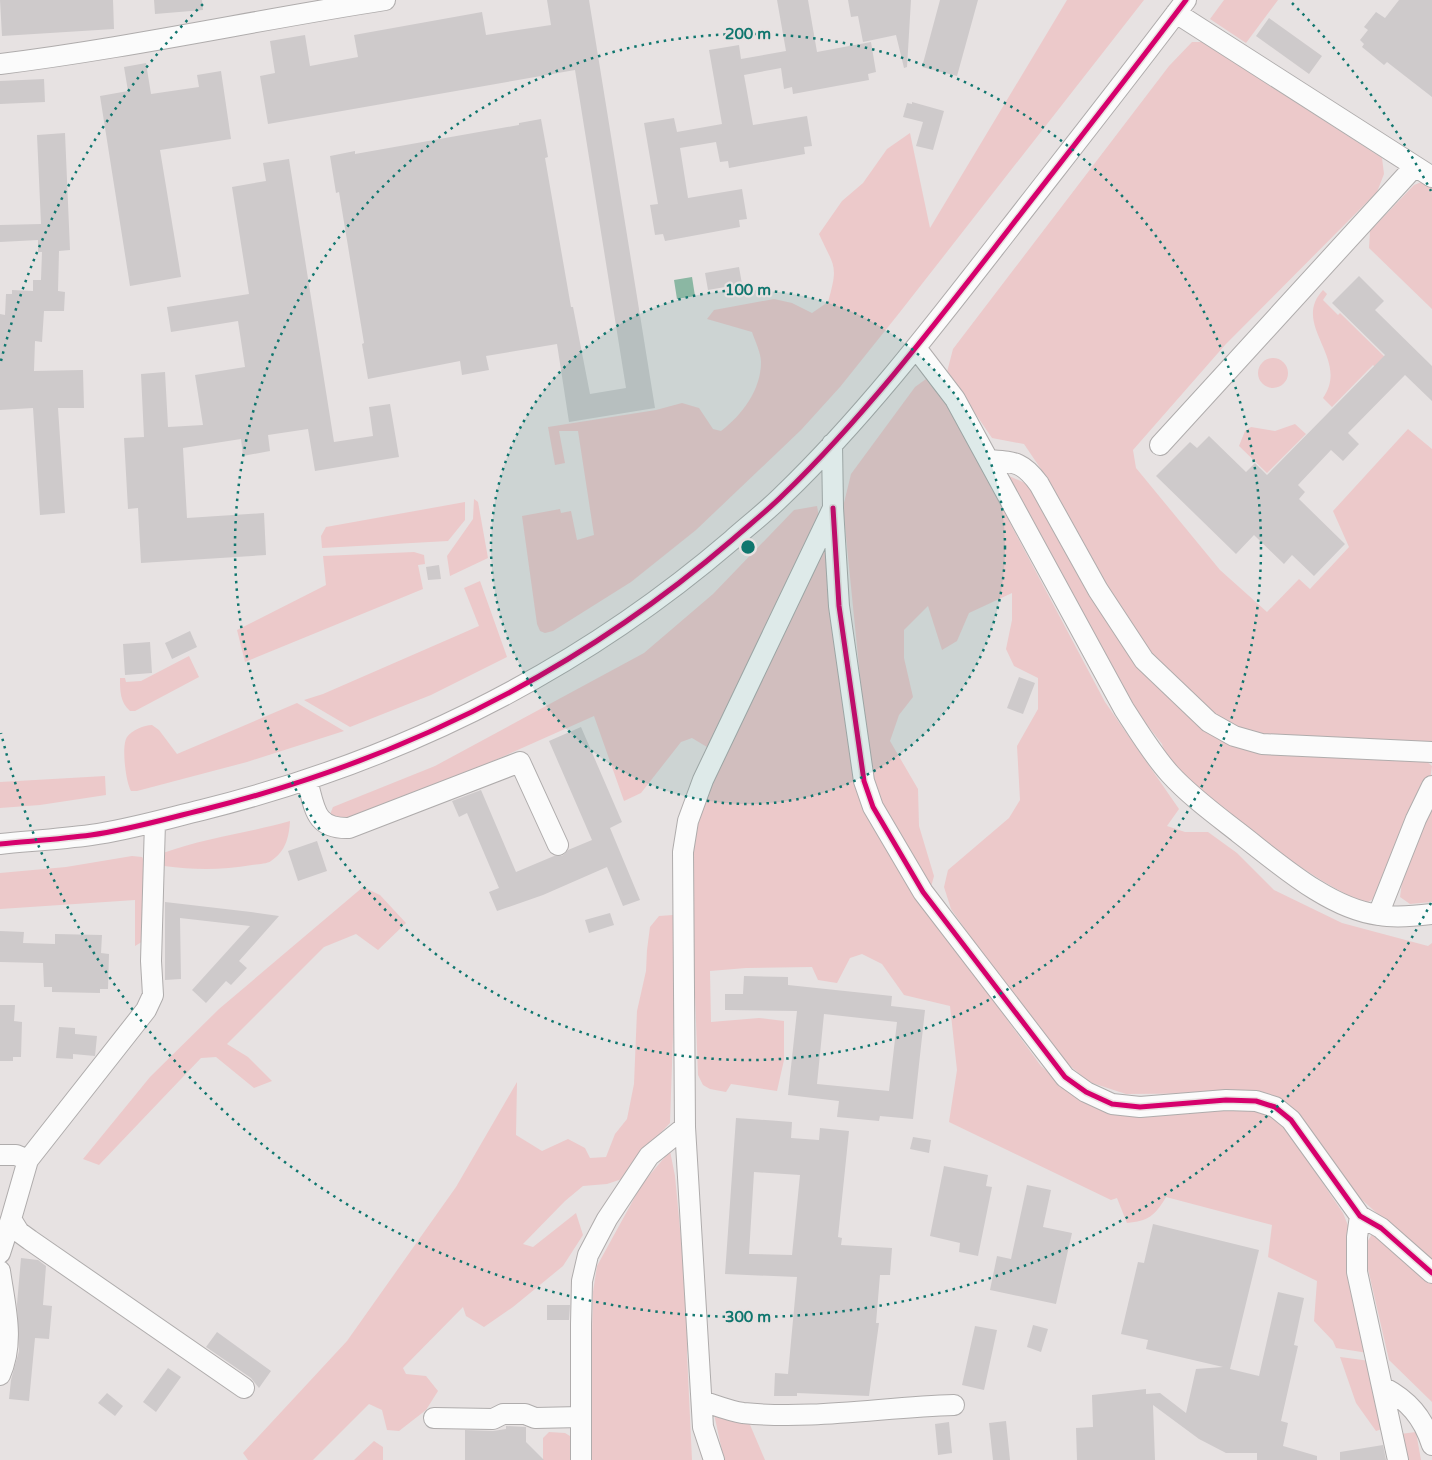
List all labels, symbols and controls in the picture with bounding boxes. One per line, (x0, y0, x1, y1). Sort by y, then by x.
text: 200 m (725, 25, 771, 43)
text: 100 m (725, 281, 771, 299)
centre of rings (739, 538, 757, 556)
text: 300 m (725, 1308, 771, 1326)

